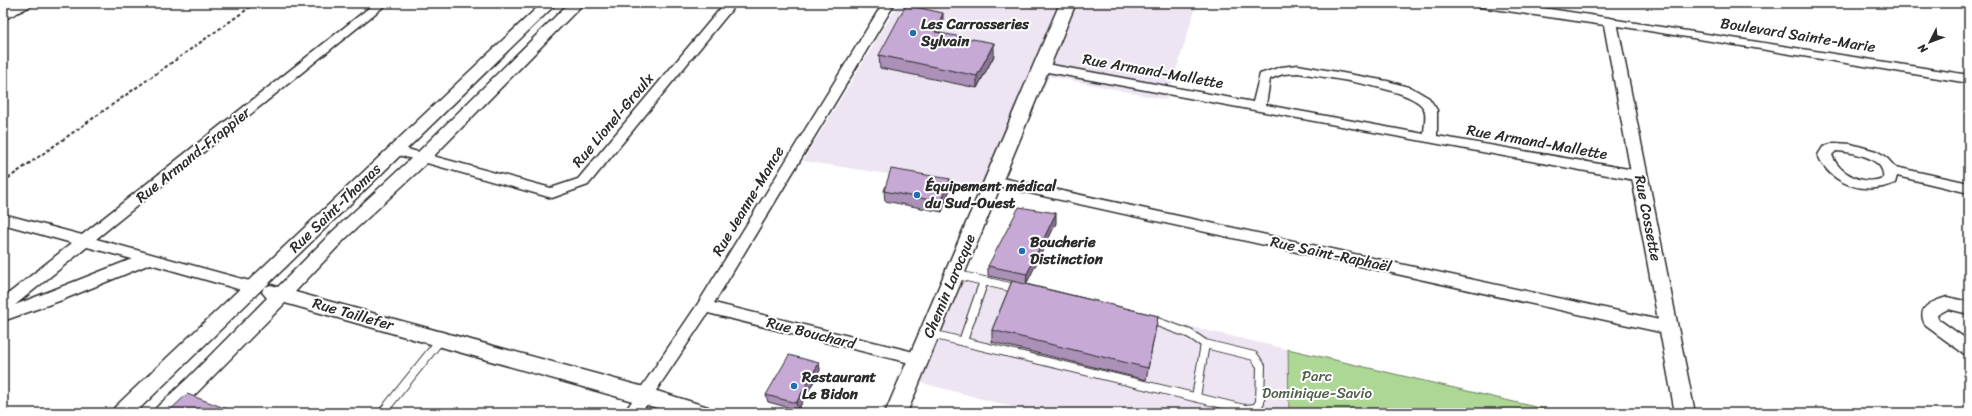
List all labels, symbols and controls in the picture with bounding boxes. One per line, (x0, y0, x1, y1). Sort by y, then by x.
street label: Boulevard Sainte-Marie (1719, 10, 1878, 60)
place label: Les Carrosseries Sylvain (920, 11, 1030, 54)
north arrow (1910, 22, 1950, 62)
marker: Les Carrosseries Sylvain (908, 28, 918, 38)
text: N (1913, 39, 1933, 58)
street label: Rue Armand-Mallette (1081, 46, 1225, 96)
street label: Rue Lionel-Groulx (565, 66, 661, 173)
street label: Rue Armand-Frappier (130, 100, 257, 210)
street label: Rue Armand-Mallette (1465, 117, 1609, 167)
street label: Rue Jeanne-Mance (705, 141, 791, 261)
street label: Rue Saint-Thomas (283, 157, 387, 259)
place label: Équipement médical du Sud-Ouest (925, 173, 1057, 216)
street label: Rue Cossette (1627, 173, 1669, 264)
marker: Équipement médical du Sud-Ouest (912, 190, 922, 200)
street label: Rue Saint-Raphaël (1268, 228, 1395, 280)
place label: Boucherie Distinction (1030, 229, 1104, 272)
street label: Chemin Larocque (915, 230, 983, 342)
marker: Boucherie Distinction (1017, 246, 1027, 256)
street label: Rue Taillefer (309, 290, 397, 338)
street label: Rue Bouchard (764, 309, 859, 357)
park label: Parc Dominique-Savio (1262, 363, 1372, 406)
place label: Restaurant Le Bidon (801, 364, 877, 407)
marker: Restaurant Le Bidon (789, 381, 799, 391)

